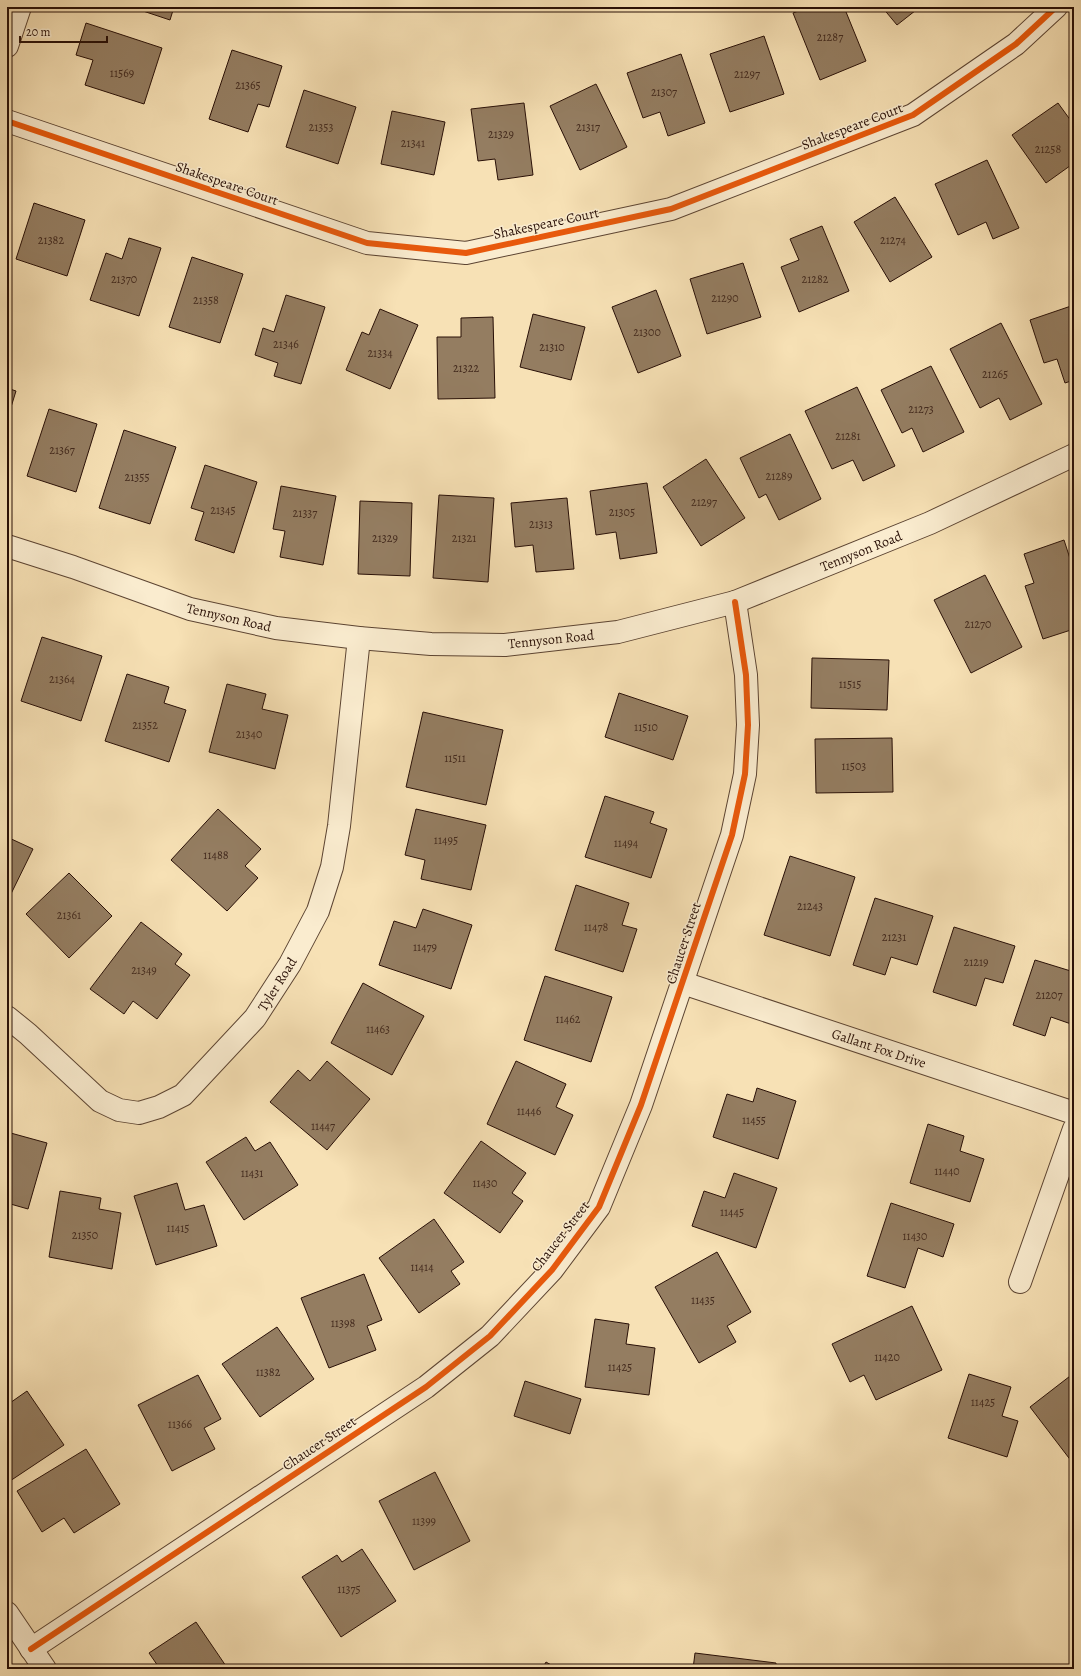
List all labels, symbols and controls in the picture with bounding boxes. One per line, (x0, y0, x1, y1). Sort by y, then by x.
scale bar (20, 18, 107, 44)
text: 20 m (26, 24, 50, 40)
house number: 21287 (817, 29, 844, 45)
house number: 11569 (110, 65, 134, 81)
house number: 21297 (734, 66, 761, 82)
house number: 21365 (235, 77, 261, 93)
house number: 21307 (651, 84, 678, 100)
street label: Shakespeare Court (799, 98, 906, 155)
house number: 21353 (309, 119, 333, 135)
house number: 21317 (576, 119, 601, 135)
house number: 21329 (488, 126, 514, 142)
house number: 21341 (401, 135, 425, 151)
house number: 21258 (1035, 141, 1061, 157)
street label: Shakespeare Court (173, 157, 281, 210)
street label: Shakespeare Court (492, 203, 601, 244)
house number: 21382 (38, 232, 64, 248)
house number: 21274 (880, 232, 907, 248)
house number: 21370 (111, 271, 137, 287)
house number: 21282 (801, 271, 829, 287)
house number: 21290 (711, 290, 739, 306)
house number: 21358 (193, 292, 219, 308)
house number: 21300 (633, 324, 661, 340)
house number: 21346 (273, 336, 299, 352)
house number: 21310 (539, 339, 565, 355)
house number: 21334 (367, 345, 393, 361)
house number: 21322 (453, 360, 479, 376)
house number: 21265 (982, 366, 1008, 382)
house number: 21273 (908, 401, 934, 417)
house number: 21281 (835, 428, 861, 444)
house number: 21367 (49, 442, 76, 458)
house number: 21289 (766, 468, 792, 484)
house number: 21355 (124, 469, 150, 485)
house number: 21297 (691, 494, 718, 510)
house number: 21345 (210, 502, 236, 518)
house number: 21305 (609, 504, 635, 520)
house number: 21337 (293, 505, 318, 521)
house number: 21313 (529, 516, 553, 532)
street label: Tennyson Road (817, 526, 905, 576)
house number: 21329 (372, 530, 398, 546)
house number: 21321 (452, 530, 476, 546)
street label: Tennyson Road (185, 598, 274, 637)
house number: 21270 (965, 616, 991, 632)
street label: Tennyson Road (507, 625, 596, 653)
house number: 21364 (49, 671, 75, 687)
house number: 11515 (839, 676, 861, 692)
house number: 21352 (132, 717, 158, 733)
house number: 11510 (634, 719, 658, 735)
house number: 21340 (236, 726, 262, 742)
house number: 11511 (444, 750, 466, 766)
house number: 11503 (842, 758, 866, 774)
house number: 11495 (434, 832, 458, 848)
house number: 11494 (614, 835, 639, 851)
house number: 11488 (203, 847, 229, 863)
house number: 21243 (797, 898, 823, 914)
street label: Chaucer Street (661, 899, 706, 986)
house number: 21361 (57, 907, 81, 923)
house number: 11478 (584, 919, 608, 935)
house number: 21231 (882, 929, 906, 945)
house number: 11479 (413, 939, 437, 955)
street label: Tyler Road (253, 953, 302, 1015)
house number: 21219 (963, 954, 989, 970)
house number: 21349 (131, 962, 157, 978)
house number: 21207 (1036, 987, 1063, 1003)
house number: 11462 (556, 1011, 581, 1027)
house number: 11463 (366, 1021, 390, 1037)
street label: Gallant Fox Drive (829, 1024, 928, 1073)
house number: 11446 (517, 1103, 542, 1119)
house number: 11455 (742, 1112, 766, 1128)
house number: 11447 (311, 1118, 336, 1134)
house number: 11440 (934, 1163, 960, 1179)
house number: 11431 (241, 1165, 263, 1181)
house number: 11430 (472, 1175, 498, 1191)
street label: Chaucer Street (527, 1197, 594, 1276)
house number: 11445 (720, 1204, 744, 1220)
house number: 11415 (167, 1220, 189, 1236)
house number: 21350 (72, 1227, 98, 1243)
house number: 11430 (902, 1228, 928, 1244)
house number: 11414 (410, 1259, 434, 1275)
house number: 11435 (691, 1292, 715, 1308)
house number: 11398 (331, 1315, 355, 1331)
house number: 11420 (874, 1349, 900, 1365)
house number: 11425 (608, 1359, 632, 1375)
house number: 11382 (256, 1364, 281, 1380)
house number: 11425 (971, 1394, 995, 1410)
street label: Chaucer Street (279, 1412, 360, 1475)
house number: 11366 (168, 1416, 193, 1432)
house number: 11399 (412, 1513, 436, 1529)
house number: 11375 (337, 1581, 361, 1597)

